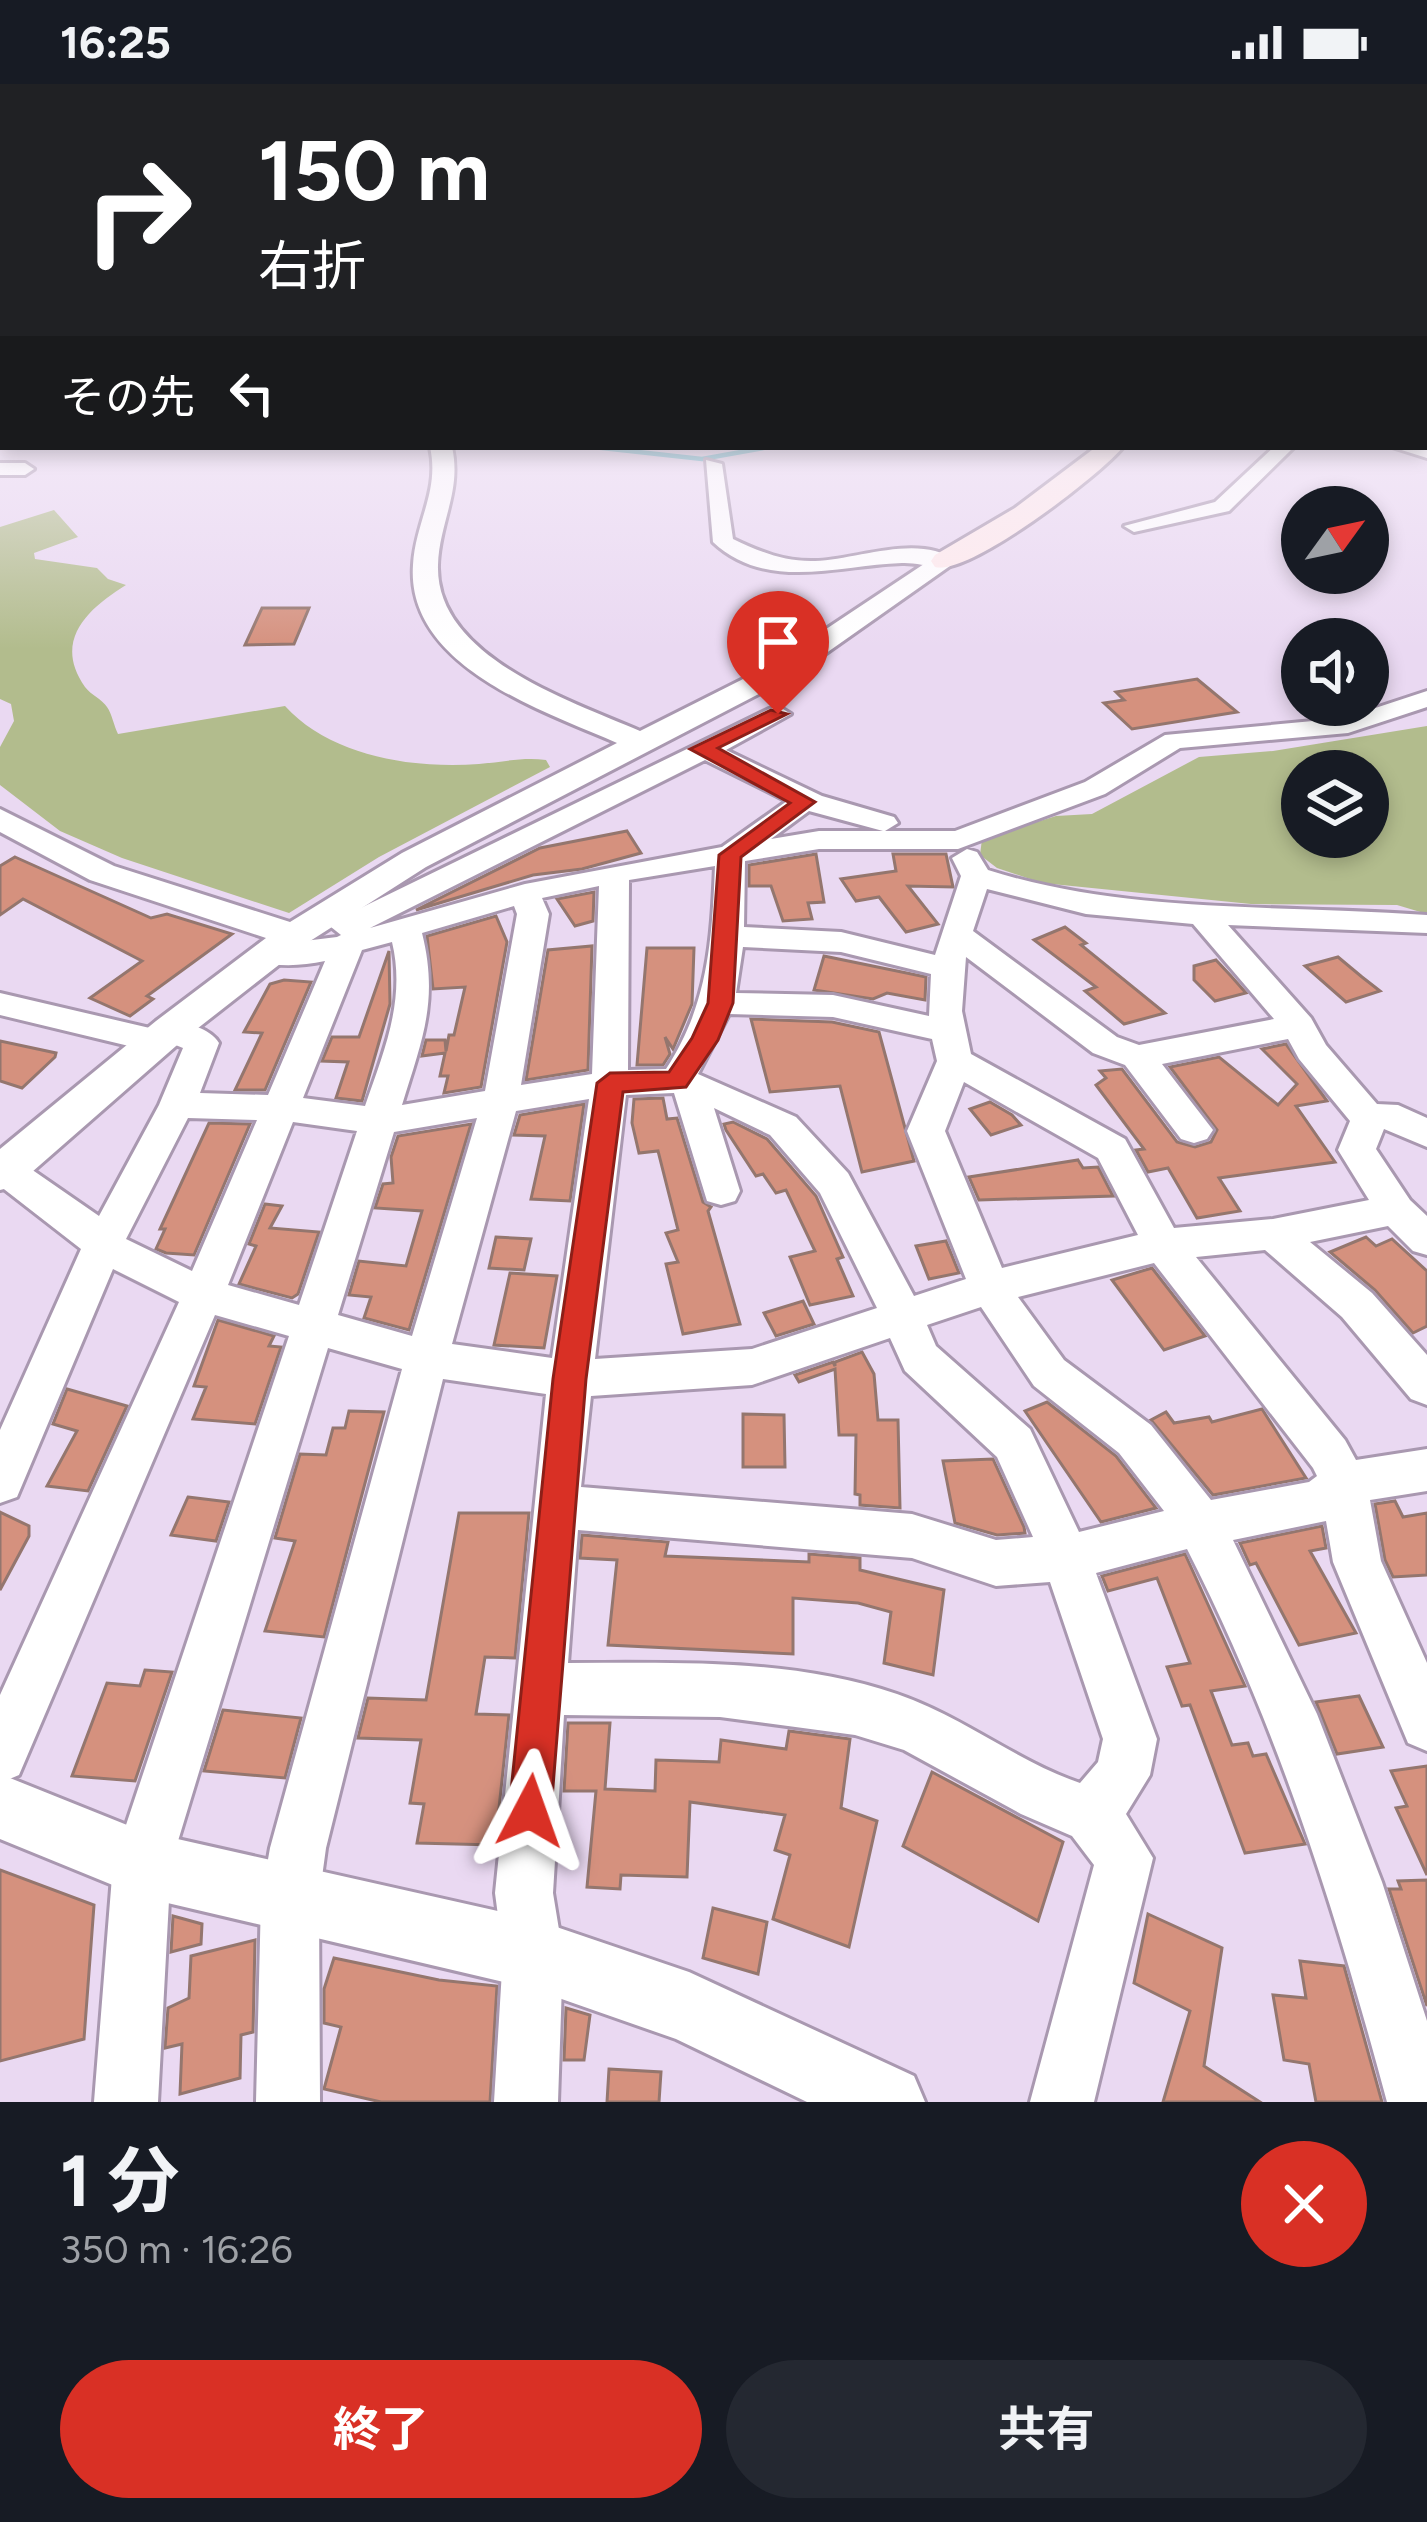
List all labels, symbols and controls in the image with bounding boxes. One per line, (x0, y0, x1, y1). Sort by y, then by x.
text: 16:25 (60, 15, 171, 69)
text: 150 m (258, 120, 490, 221)
icon: right (60, 132, 216, 288)
text: 右折 (258, 234, 366, 299)
icon: left (219, 360, 285, 426)
text: その先 (60, 370, 195, 424)
north arrow (1281, 486, 1389, 594)
map controls (1281, 486, 1389, 858)
pin (727, 591, 829, 714)
icon: arrive (745, 609, 811, 675)
button: sound (1281, 618, 1389, 726)
button: layers (1281, 750, 1389, 858)
position arrow (467, 1748, 593, 1874)
text: 1 分 (60, 2138, 180, 2224)
button: close (1241, 2141, 1367, 2267)
text: 350 m · 16:26 (60, 2226, 293, 2273)
button: 終了 (60, 2360, 702, 2498)
button: 共有 (726, 2360, 1367, 2498)

